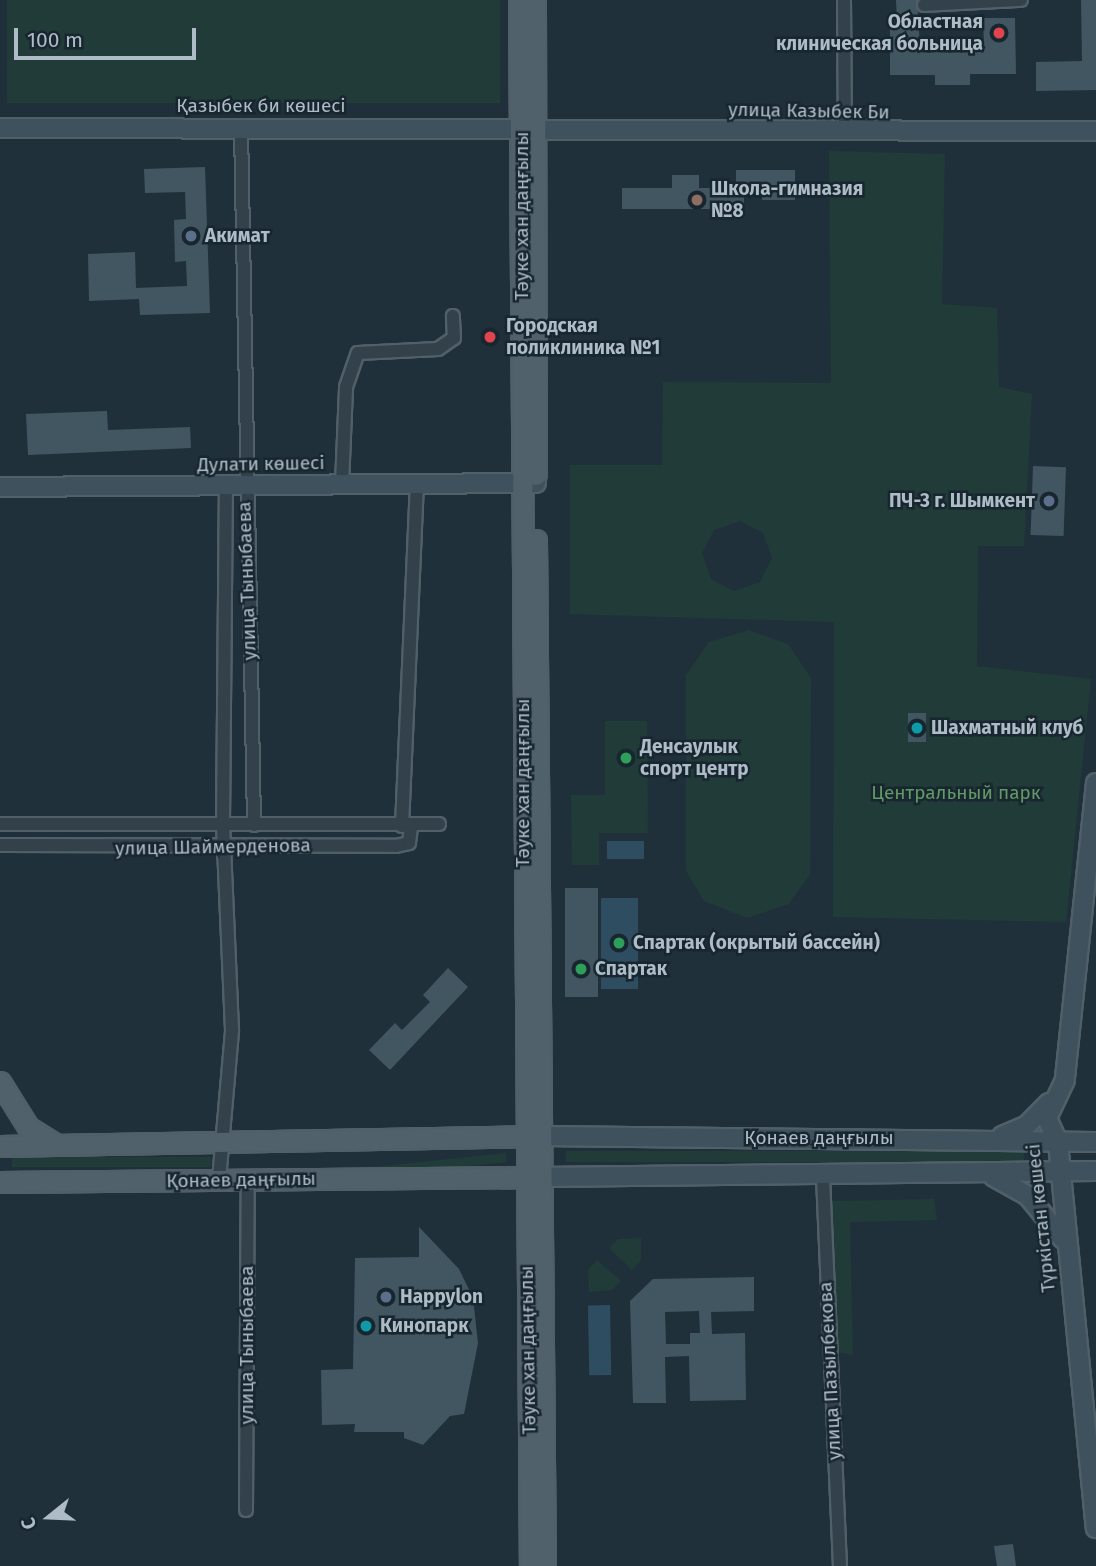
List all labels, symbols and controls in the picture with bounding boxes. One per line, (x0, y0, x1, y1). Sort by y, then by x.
place label: Областная клиническая больница (776, 11, 983, 55)
scale bar (18, 14, 200, 58)
marker: Областная клиническая больница (989, 23, 1009, 43)
text: 100 m (27, 27, 83, 53)
street label: Қазыбек би көшесі (176, 95, 346, 117)
street label: улица Казыбек Би (728, 98, 890, 124)
street label: Тәуке хан даңғылы (511, 132, 533, 300)
place label: Школа-гимназия №8 (711, 178, 863, 222)
marker: Школа-гимназия №8 (689, 192, 705, 208)
place label: Акимат (205, 225, 270, 247)
marker: Акимат (183, 228, 199, 244)
place label: Городская поликлиника №1 (506, 315, 660, 359)
marker: Городская поликлиника №1 (480, 327, 500, 347)
street label: Дулати көшесі (197, 451, 325, 477)
place label: ПЧ-3 г. Шымкент (889, 490, 1035, 512)
marker: ПЧ-3 г. Шымкент (1041, 493, 1057, 509)
street label: улица Тыныбаева (233, 501, 261, 661)
street label: Тәуке хан даңғылы (512, 699, 534, 867)
place label: Шахматный клуб (931, 717, 1083, 739)
marker: Шахматный клуб (909, 720, 925, 736)
place label: Денсаулык спорт центр (640, 736, 749, 780)
marker: Денсаулык спорт центр (618, 750, 634, 766)
park label: Центральный парк (871, 782, 1041, 804)
street label: улица Шаймерденова (115, 834, 311, 860)
place label: Спартак (окрытый бассейн) (633, 932, 880, 954)
marker: Спартак (окрытый бассейн) (611, 935, 627, 951)
place label: Спартак (595, 958, 667, 980)
marker: Спартак (573, 961, 589, 977)
street label: Қонаев даңғылы (744, 1127, 894, 1149)
street label: Түркістан көшесі (1022, 1143, 1060, 1293)
street label: Қонаев даңғылы (166, 1167, 316, 1193)
street label: Тәуке хан даңғылы (515, 1265, 541, 1435)
street label: улица Тыныбаева (236, 1266, 258, 1424)
street label: улица Пазылбекова (814, 1281, 846, 1461)
place label: Happylon (400, 1286, 483, 1308)
marker: Happylon (378, 1289, 394, 1305)
place label: Кинопарк (380, 1315, 469, 1337)
marker: Кинопарк (358, 1318, 374, 1334)
north arrow (14, 1482, 84, 1552)
text: С (16, 1515, 41, 1532)

